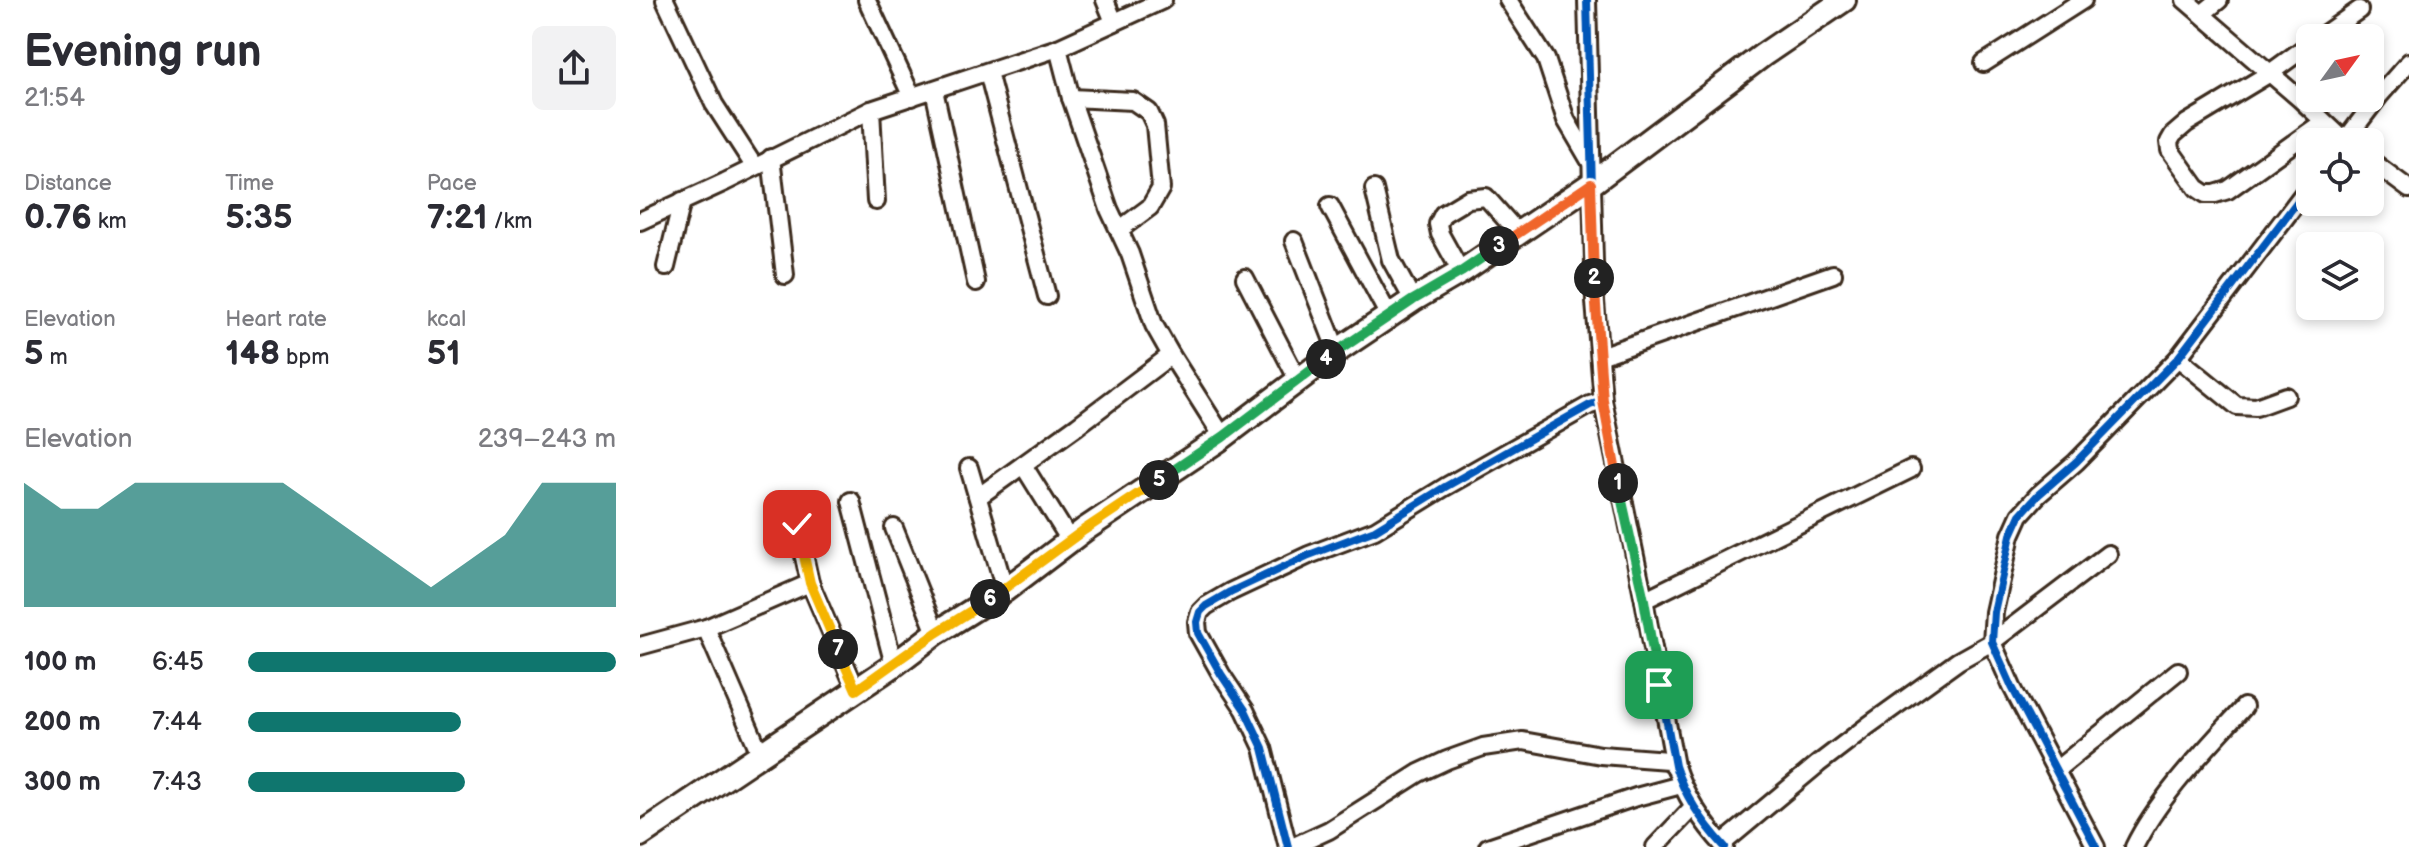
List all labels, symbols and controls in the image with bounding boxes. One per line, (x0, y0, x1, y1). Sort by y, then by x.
north arrow (2296, 24, 2384, 112)
map controls (2296, 24, 2384, 320)
text: Evening run (24, 26, 261, 79)
button: share (532, 26, 616, 110)
text: 21:54 (24, 83, 85, 114)
button: locate (2296, 128, 2384, 216)
text: Distance (24, 170, 112, 197)
text: Time (225, 170, 274, 197)
text: Pace (427, 170, 477, 197)
text: 0.76 (24, 197, 92, 238)
text: 5:35 (225, 197, 293, 238)
text: 7:21 (427, 197, 488, 238)
text: km (92, 208, 127, 235)
text: /km (488, 208, 532, 235)
pin: 3 (1479, 226, 1519, 266)
text: 3 (1493, 232, 1505, 259)
button: layers (2296, 232, 2384, 320)
pin: 2 (1574, 258, 1614, 298)
text: 2 (1587, 264, 1601, 291)
text: Elevation (24, 306, 116, 333)
text: Heart rate (225, 306, 327, 333)
text: kcal (427, 306, 466, 333)
text: 5 (24, 333, 44, 374)
text: 148 (225, 333, 280, 374)
text: 51 (427, 333, 461, 374)
pin: 4 (1306, 339, 1346, 379)
text: m (44, 344, 68, 371)
text: bpm (280, 344, 329, 371)
text: 4 (1320, 345, 1332, 372)
text: Elevation (24, 424, 132, 455)
text: 239–243 m (478, 424, 616, 455)
pin: 5 (1139, 460, 1179, 500)
pin: 1 (1598, 463, 1638, 503)
text: 5 (1153, 466, 1165, 493)
text: 1 (1613, 469, 1623, 496)
pin (763, 490, 831, 558)
icon: check (775, 502, 819, 546)
pin: 6 (970, 579, 1010, 619)
text: 6 (983, 585, 997, 612)
pin: 7 (818, 629, 858, 669)
text: 7 (832, 635, 844, 662)
text: 100 m (24, 647, 97, 678)
text: 6:45 (152, 647, 204, 678)
pin (1625, 651, 1693, 719)
icon: arrive (1637, 663, 1681, 707)
text: 200 m (24, 707, 101, 738)
text: 7:44 (152, 707, 202, 738)
text: 300 m (24, 767, 101, 798)
text: 7:43 (152, 767, 202, 798)

